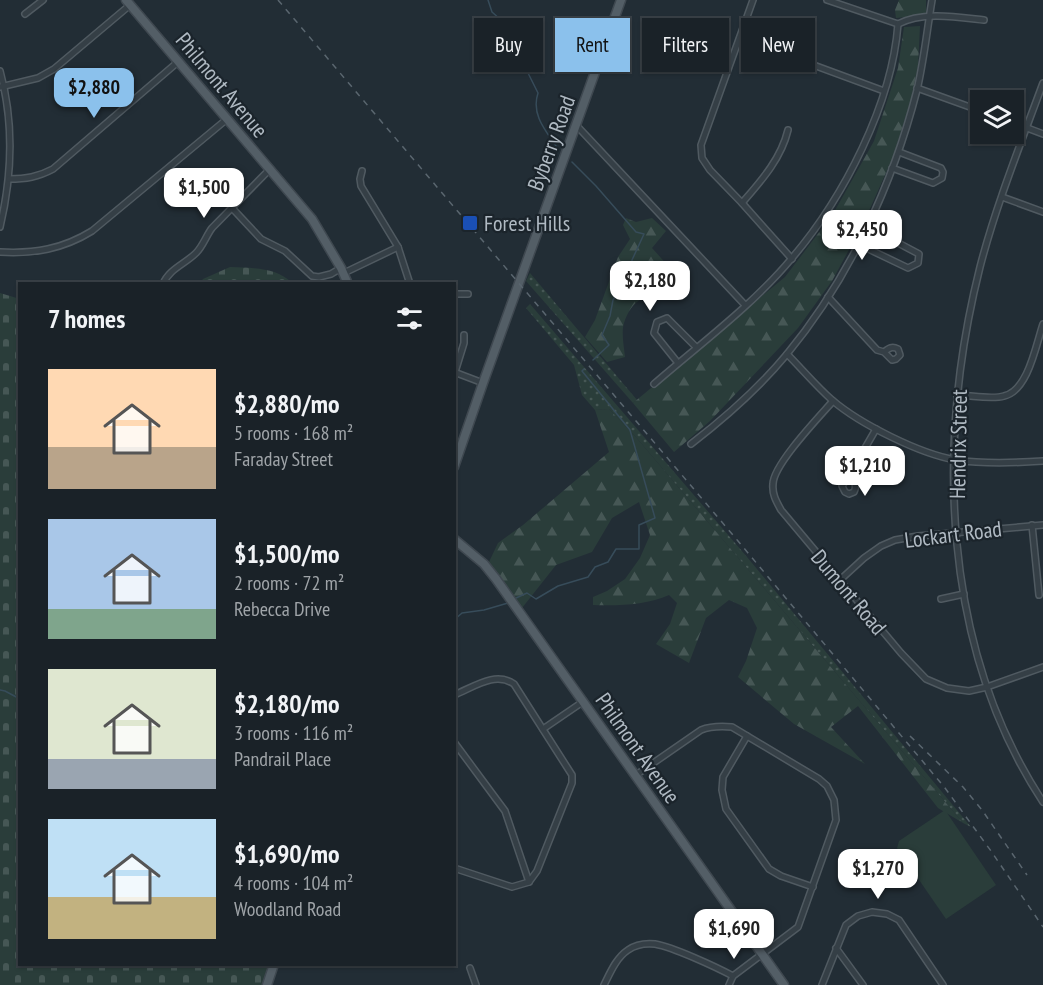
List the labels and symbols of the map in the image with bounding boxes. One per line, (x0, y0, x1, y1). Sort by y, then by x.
street label: Philmont Avenue (170, 27, 274, 143)
pin: $2,880 (45, 68, 143, 119)
street label: Byberry Road (521, 92, 581, 194)
pin: $1,500 (155, 168, 253, 219)
place label: Forest Hills (484, 209, 570, 237)
pin: $2,450 (813, 210, 911, 261)
marker: Forest Hills (461, 214, 479, 232)
pin: $2,180 (601, 261, 699, 312)
street label: Hendrix Street (943, 389, 973, 499)
pin: $1,210 (816, 446, 914, 497)
street label: Lockart Road (903, 514, 1003, 554)
street label: Dumont Road (805, 544, 893, 640)
street label: Philmont Avenue (590, 687, 686, 809)
pin: $1,270 (829, 849, 927, 900)
pin: $1,690 (685, 909, 783, 960)

